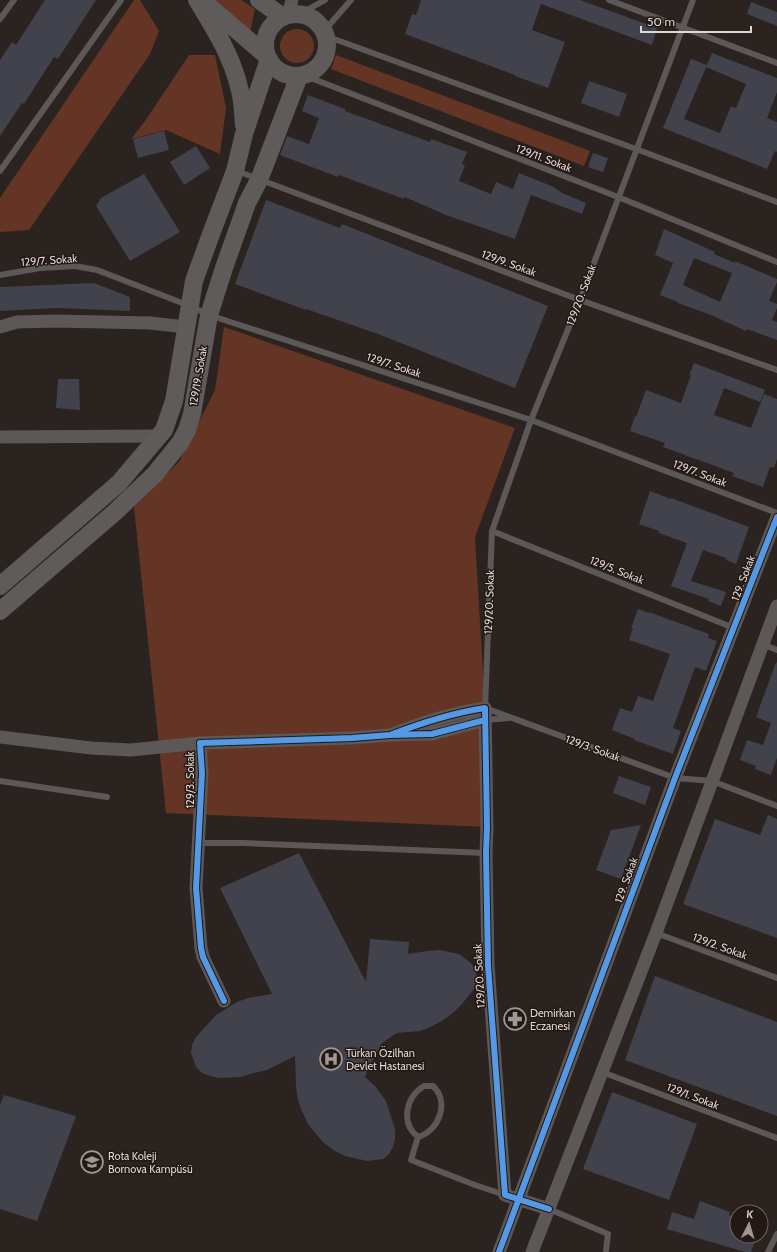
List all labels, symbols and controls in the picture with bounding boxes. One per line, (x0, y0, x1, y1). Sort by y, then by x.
scale bar (641, 8, 751, 34)
text: 50 m (647, 14, 675, 29)
street label: 129/11. Sokak (514, 141, 574, 175)
street label: 129/9. Sokak (480, 247, 538, 279)
street label: 129/7. Sokak (20, 251, 78, 269)
street label: 129/20. Sokak (563, 262, 599, 328)
street label: 129/19. Sokak (186, 345, 210, 407)
street label: 129/7. Sokak (365, 350, 423, 380)
street label: 129/7. Sokak (671, 456, 729, 490)
street label: 129/5. Sokak (588, 553, 646, 587)
street label: 129. Sokak (728, 553, 758, 603)
street label: 129/20. Sokak (481, 570, 497, 634)
street label: 129/3. Sokak (564, 732, 622, 764)
street label: 129/3. Sokak (183, 751, 197, 809)
street label: 129. Sokak (611, 855, 641, 905)
street label: 129/2. Sokak (691, 930, 749, 962)
street label: 129/20. Sokak (470, 943, 488, 1009)
pharmacy icon: Demirkan Eczanesi (502, 1006, 528, 1032)
place label: Demirkan Eczanesi (530, 1006, 575, 1033)
hospital icon: Türkan Özilhan Devlet Hastanesi (318, 1046, 344, 1072)
place label: Türkan Özilhan Devlet Hastanesi (346, 1046, 424, 1073)
street label: 129/1. Sokak (665, 1080, 721, 1112)
school or university icon: Rota Koleji Bornova Kampüsü (79, 1149, 105, 1175)
place label: Rota Koleji Bornova Kampüsü (108, 1149, 193, 1176)
north arrow (729, 1204, 769, 1244)
text: K (746, 1207, 754, 1221)

